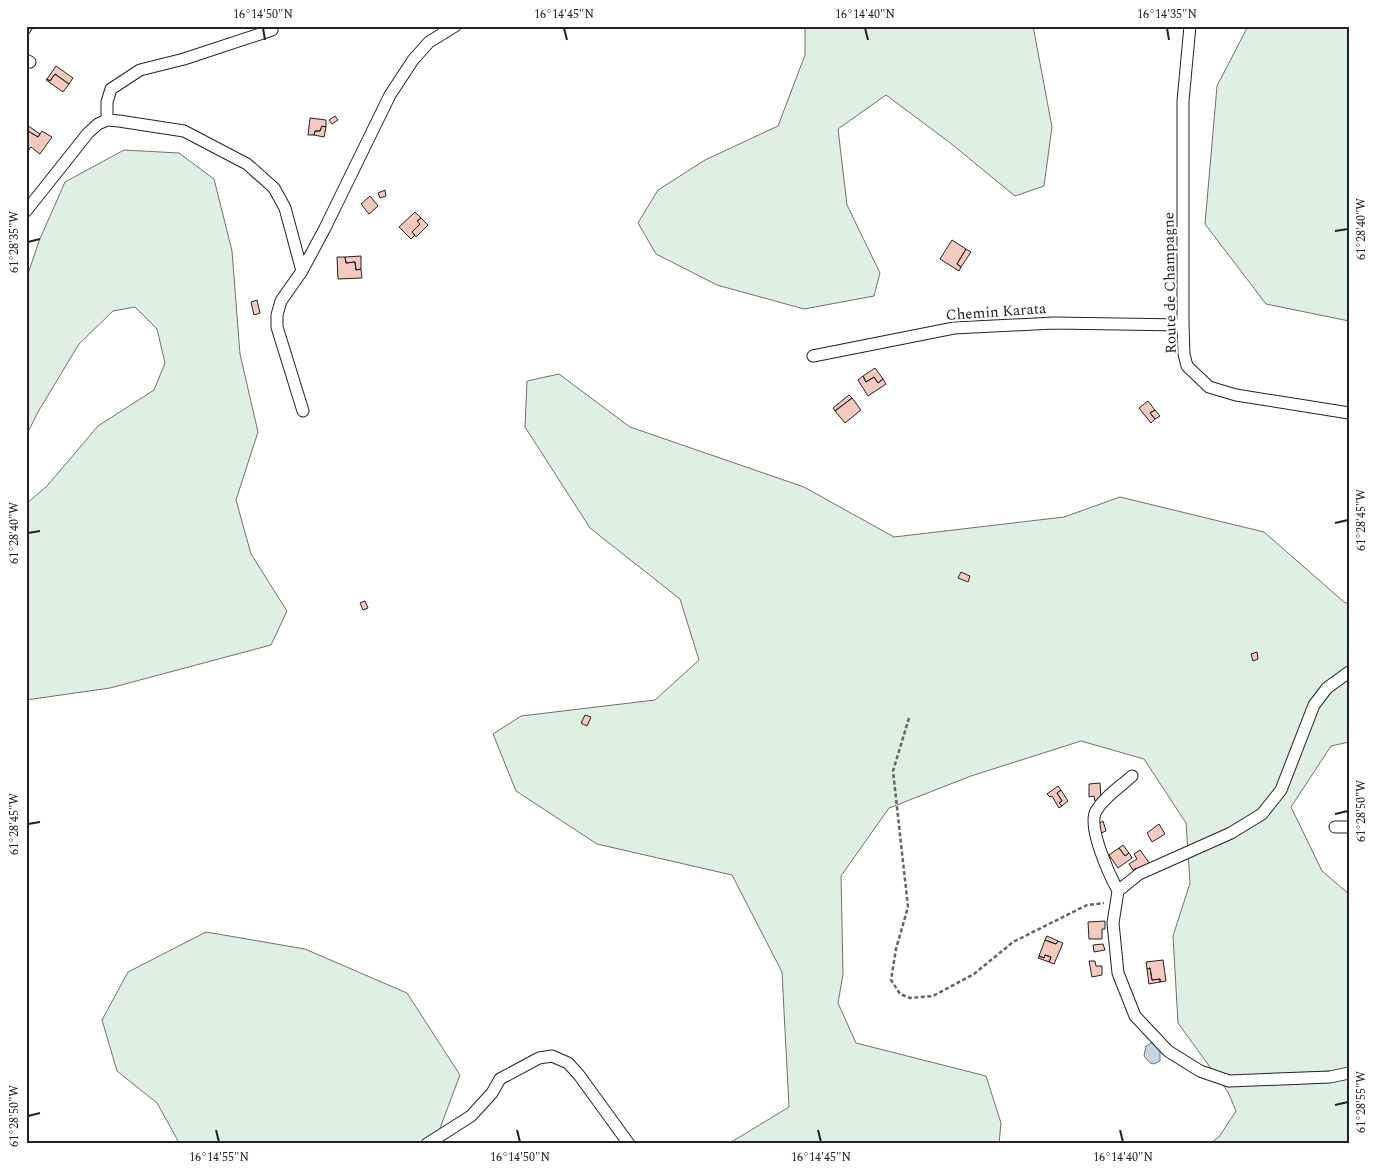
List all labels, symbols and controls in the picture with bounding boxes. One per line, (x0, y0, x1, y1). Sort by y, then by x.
text: 16°14'50"N (233, 5, 293, 24)
text: 16°14'45"N (534, 5, 594, 24)
text: 16°14'40"N (835, 5, 895, 24)
text: 16°14'35"N (1137, 5, 1197, 24)
text: 61°28'40"W (1352, 198, 1371, 260)
text: 61°28'35"W (5, 211, 24, 273)
street label: Route de Champagne (1157, 212, 1183, 354)
street label: Chemin Karata (945, 297, 1048, 327)
text: 61°28'45"W (1352, 489, 1371, 551)
text: 61°28'40"W (5, 502, 24, 564)
text: 61°28'50"W (1352, 780, 1371, 842)
text: 61°28'45"W (5, 793, 24, 855)
text: 61°28'55"W (1352, 1071, 1371, 1133)
text: 61°28'50"W (5, 1085, 24, 1147)
text: 16°14'55"N (189, 1148, 249, 1167)
text: 16°14'50"N (490, 1148, 550, 1167)
text: 16°14'45"N (791, 1148, 851, 1167)
text: 16°14'40"N (1093, 1148, 1153, 1167)

